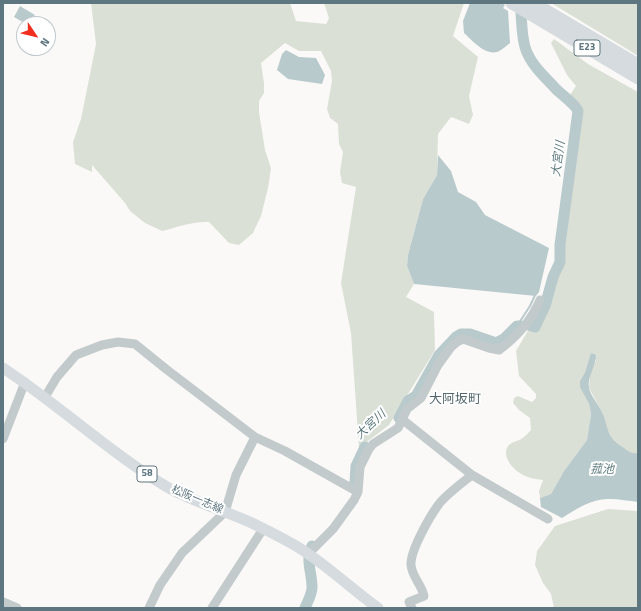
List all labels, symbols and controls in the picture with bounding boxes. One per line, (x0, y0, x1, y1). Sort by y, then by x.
north arrow (16, 16, 56, 56)
text: N (36, 35, 54, 50)
road number: E23 (574, 40, 600, 56)
water label: 大宮川 (549, 140, 569, 178)
district label: 大阿坂町 (429, 392, 481, 408)
water label: 大宮川 (353, 407, 389, 443)
water label: 菰池 (590, 463, 614, 477)
road number: 58 (137, 466, 157, 482)
street label: 松阪一志線 (169, 483, 225, 517)

